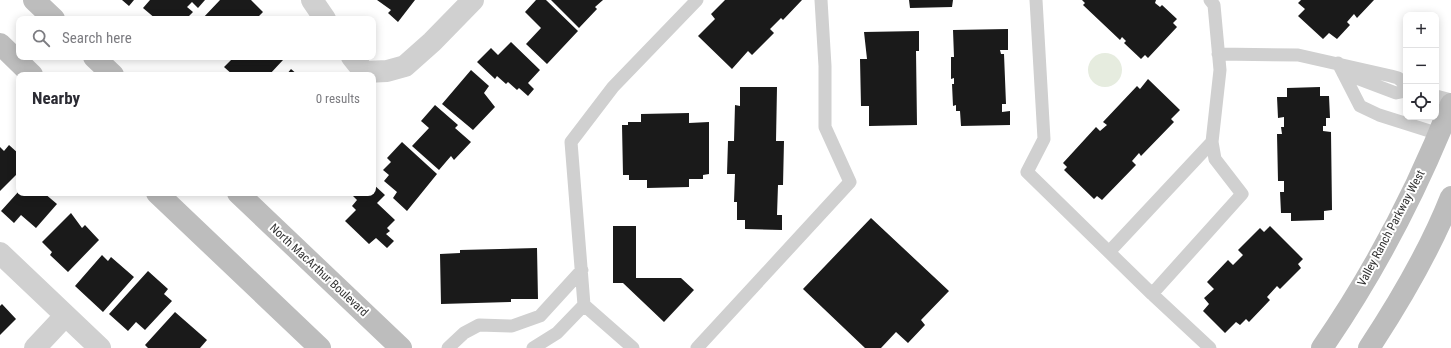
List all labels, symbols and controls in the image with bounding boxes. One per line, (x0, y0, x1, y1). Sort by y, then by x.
map controls (1403, 12, 1439, 120)
button: + (1403, 12, 1439, 48)
search box (16, 16, 376, 60)
icon: search (30, 27, 52, 49)
text: Search here (62, 29, 132, 47)
button: − (1403, 48, 1439, 84)
button: locate (1403, 84, 1439, 120)
text: Nearby (32, 88, 80, 108)
text: 0 results (316, 91, 360, 106)
street label: Valley Ranch Parkway West (1354, 167, 1428, 288)
street label: North MacArthur Boulevard (267, 221, 371, 319)

